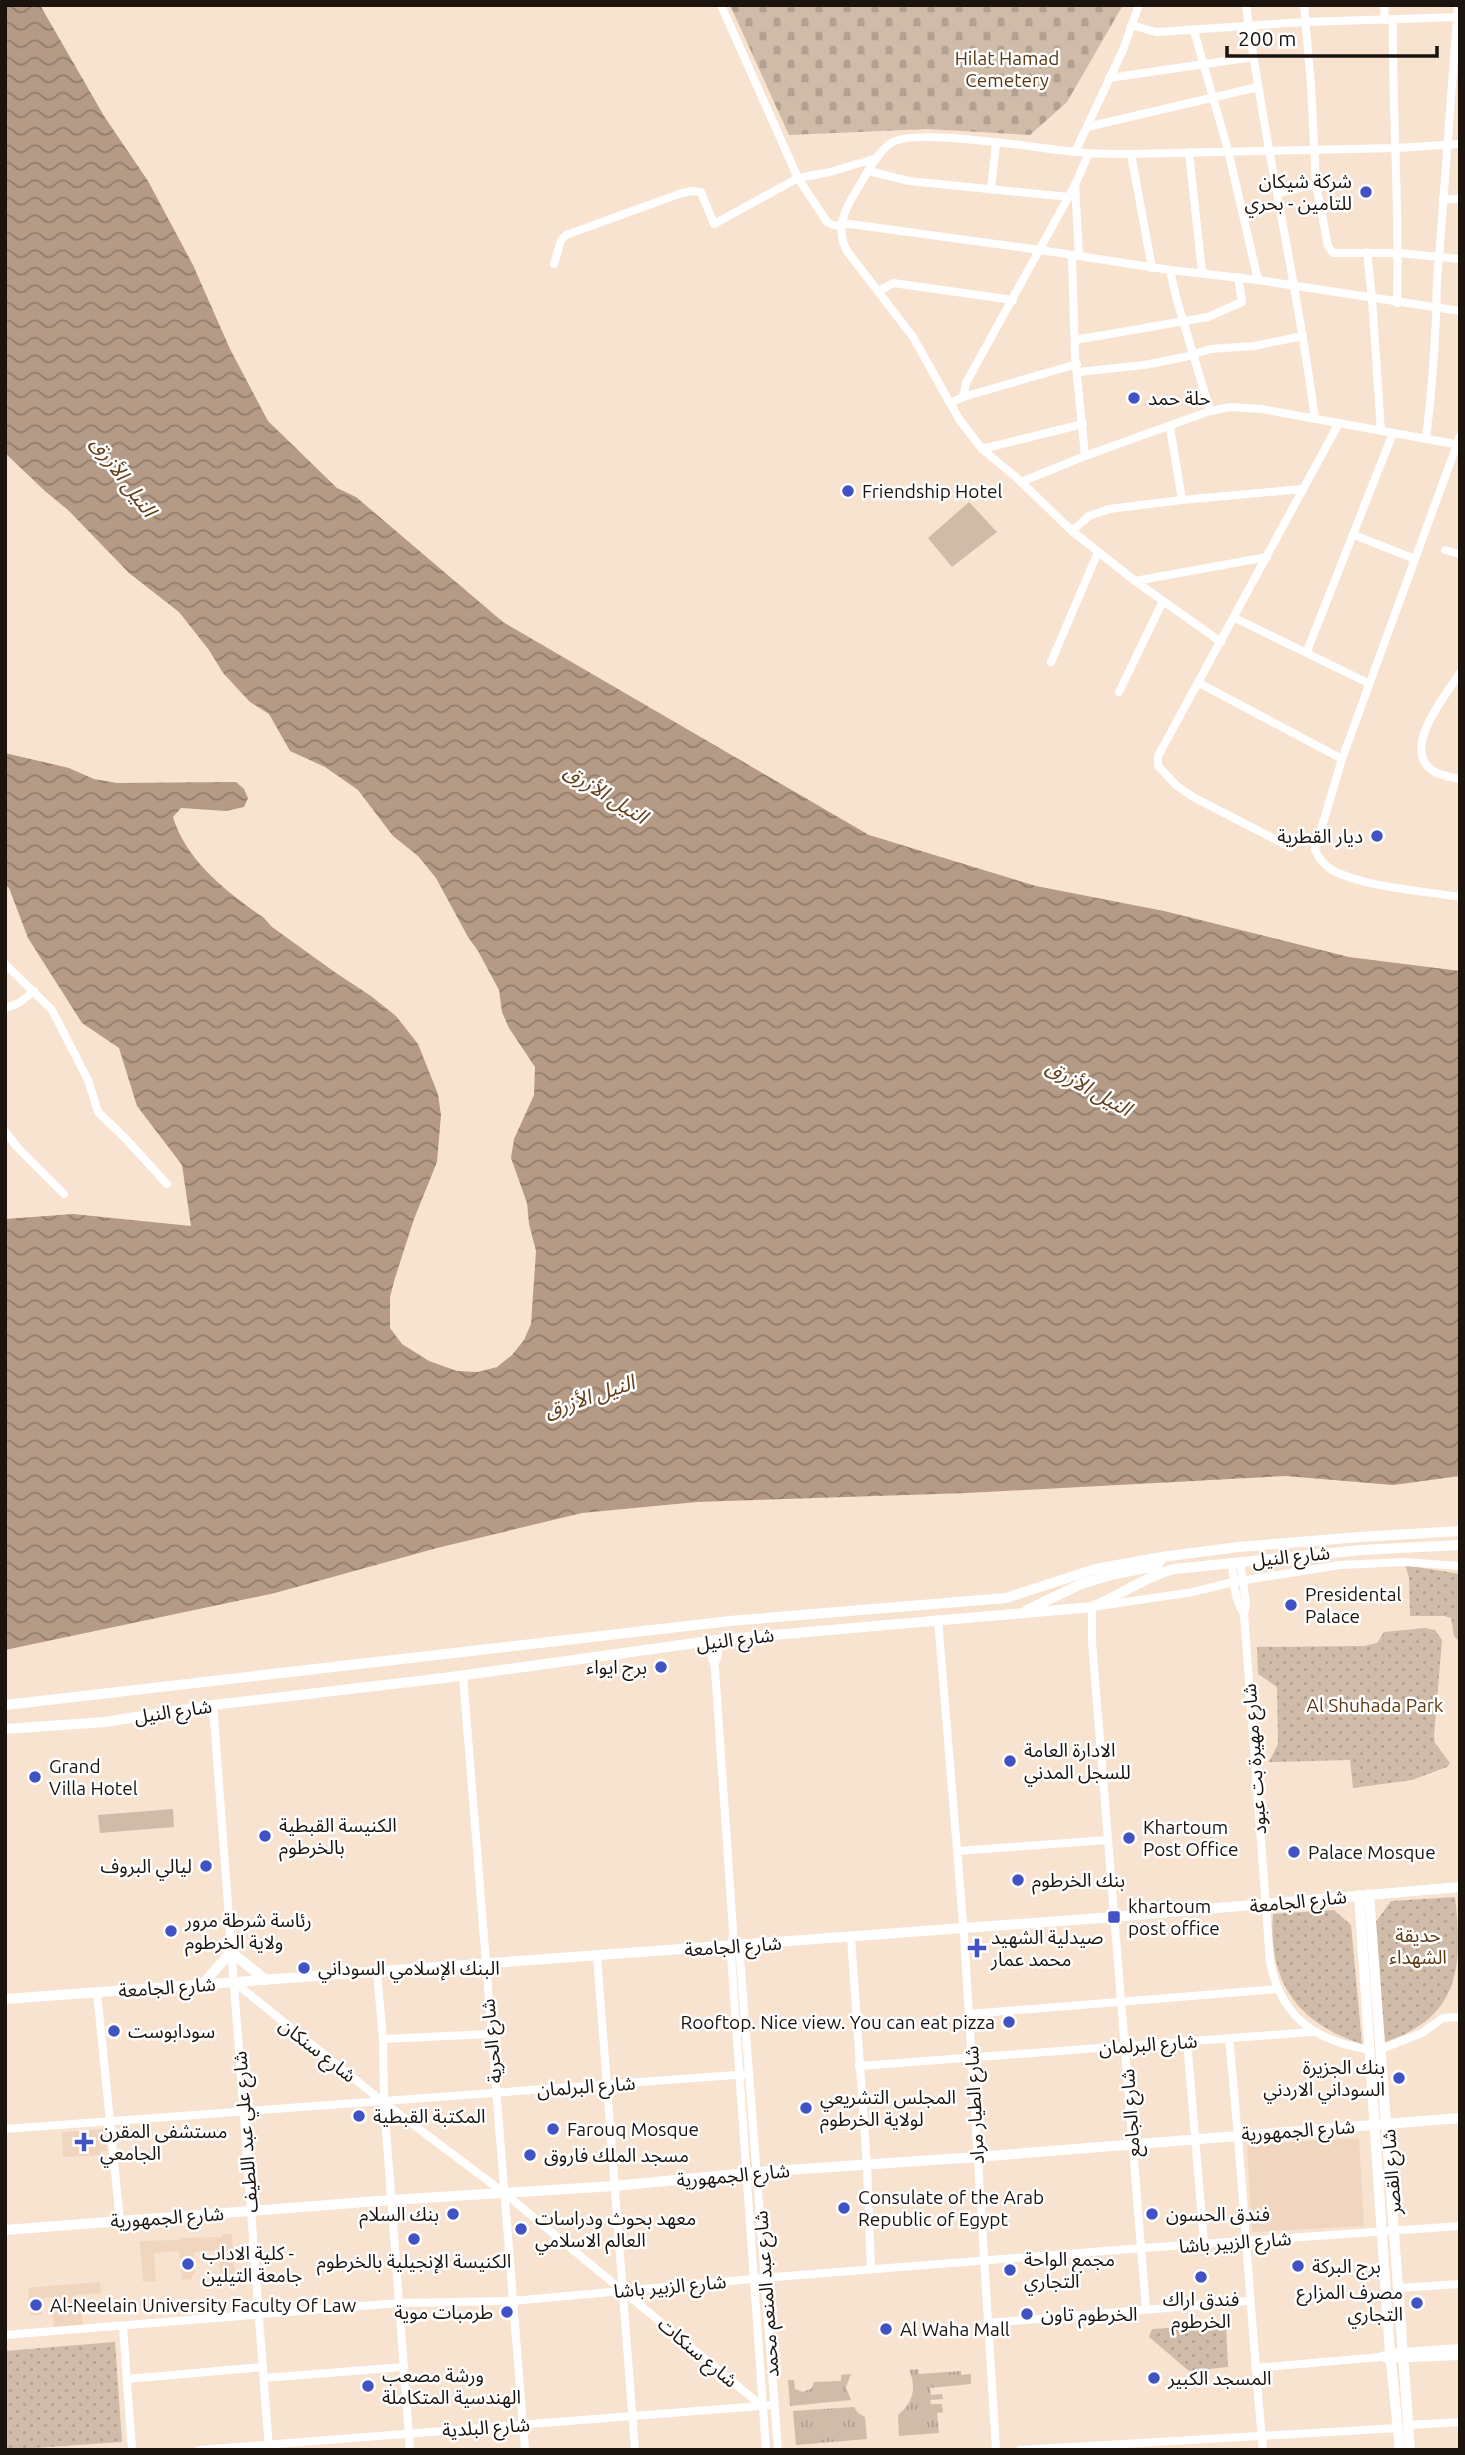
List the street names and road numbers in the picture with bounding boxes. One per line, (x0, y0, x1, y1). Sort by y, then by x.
street label: شارع النيل (1251, 1541, 1331, 1574)
street label: شارع النيل (695, 1623, 776, 1658)
street label: شارع مهيرة بت عبود (1238, 1683, 1273, 1835)
street label: شارع النيل (133, 1695, 214, 1730)
street label: شارع الجامعة (1248, 1885, 1348, 1920)
street label: شارع الجامعة (684, 1932, 783, 1963)
street label: شارع الجامعة (118, 1973, 217, 2004)
street label: شارع الحرية (476, 1998, 509, 2084)
street label: شارع سنكان (274, 2013, 361, 2089)
street label: شارع البرلمان (1098, 2030, 1198, 2061)
street label: شارع الطيار مراد (960, 2045, 991, 2165)
street label: شارع علي عبد اللطيف (228, 2050, 266, 2214)
street label: شارع الجامع (1116, 2068, 1148, 2158)
street label: شارع البرلمان (536, 2072, 636, 2103)
street label: شارع الجمهورية (1240, 2115, 1356, 2148)
street label: شارع القصر (1377, 2128, 1408, 2217)
street label: شارع الجمهورية (675, 2159, 791, 2194)
street label: شارع الجمهورية (109, 2202, 225, 2235)
street label: شارع عبد المنعم محمد (749, 2210, 787, 2378)
street label: شارع الزبير باشا (1178, 2227, 1292, 2260)
street label: شارع الزبير باشا (613, 2270, 727, 2305)
street label: شارع سنكات (652, 2312, 742, 2394)
street label: شارع البلدية (441, 2413, 531, 2444)

